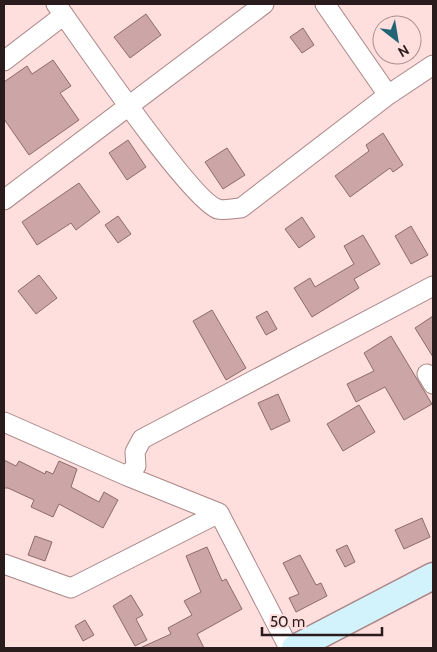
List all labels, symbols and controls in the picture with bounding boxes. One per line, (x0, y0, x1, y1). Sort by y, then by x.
north arrow (372, 15, 422, 65)
text: N (395, 41, 413, 61)
scale bar (262, 604, 382, 636)
text: 50 m (270, 613, 305, 631)

